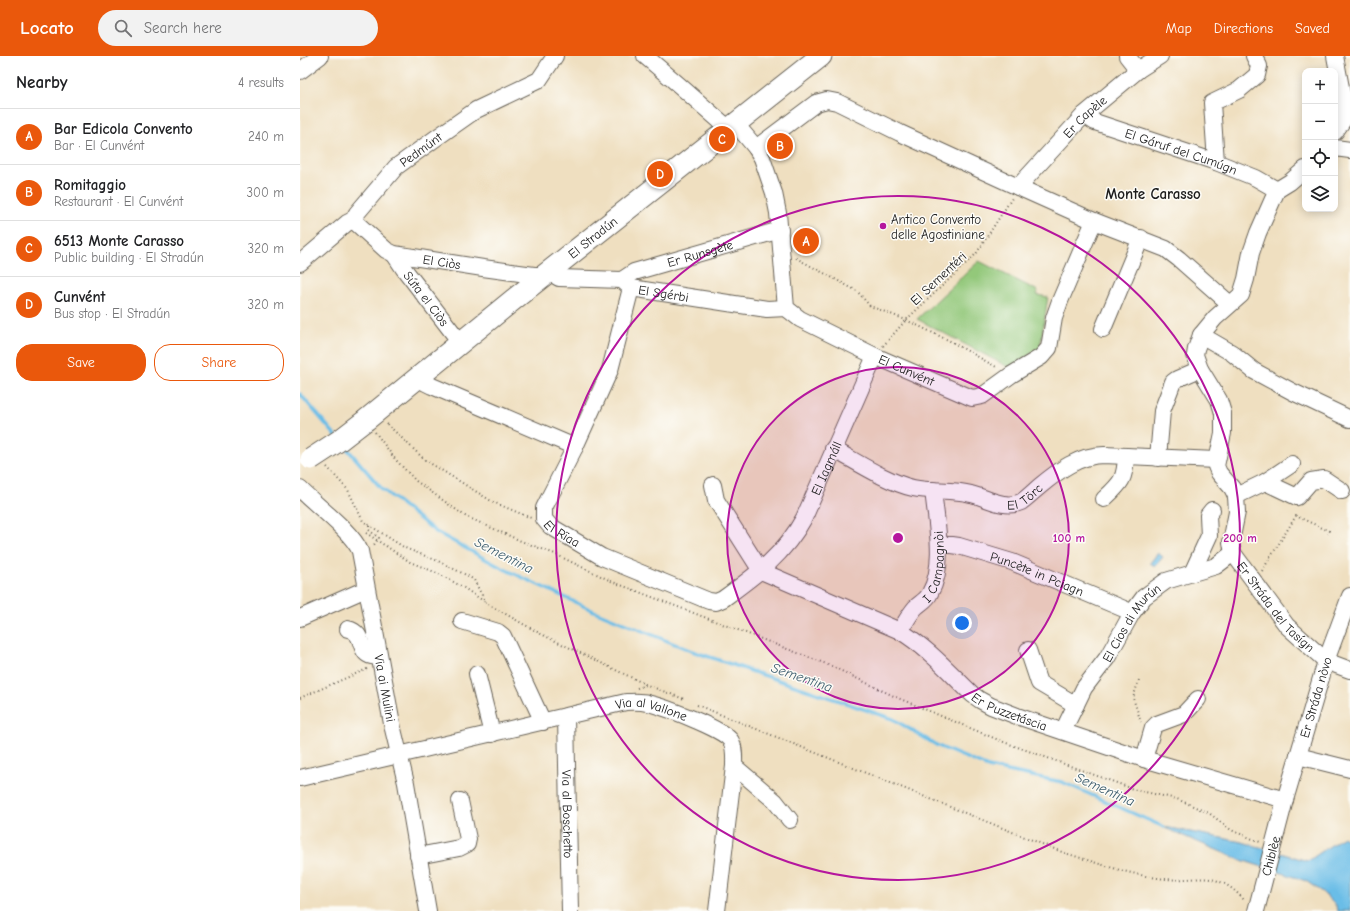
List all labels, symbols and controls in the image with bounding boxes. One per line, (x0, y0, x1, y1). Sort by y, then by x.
search box (98, 10, 378, 46)
text: Locato (20, 17, 74, 39)
icon: search (112, 17, 134, 39)
text: Search here (144, 19, 222, 37)
text: Map (1165, 20, 1192, 37)
text: Directions (1214, 20, 1273, 37)
text: Saved (1295, 20, 1330, 37)
map controls (1302, 68, 1338, 212)
button: + (1302, 68, 1338, 104)
text: Nearby (16, 73, 67, 92)
text: 4 results (238, 75, 284, 90)
street label: Er Capèle (1060, 92, 1110, 141)
button: − (1302, 104, 1338, 140)
text: Bar Edicola Convento (54, 120, 193, 138)
pin: C (709, 124, 735, 154)
street label: El Gáruf del Cumúgn (1123, 125, 1239, 178)
text: A (25, 129, 33, 144)
text: 240 m (248, 129, 284, 144)
street label: Pedmúnt (397, 129, 446, 170)
pin: B (767, 131, 793, 161)
text: Bar · El Cunvént (54, 138, 144, 153)
button: locate (1302, 140, 1338, 176)
pin: D (647, 159, 673, 189)
text: Romitaggio (54, 176, 126, 194)
button: layers (1302, 176, 1338, 212)
text: B (25, 185, 33, 200)
text: 300 m (246, 185, 284, 200)
district label: Monte Carasso (1105, 185, 1201, 203)
text: Restaurant · El Cunvént (54, 194, 183, 209)
place label: Antico Convento delle Agostiniane (891, 212, 985, 242)
street label: El Stradún (565, 214, 620, 262)
marker: Antico Convento delle Agostiniane (878, 221, 888, 231)
pin: A (793, 226, 819, 256)
text: 6513 Monte Carasso (54, 232, 184, 250)
street label: Er Runsgète (665, 237, 735, 270)
text: C (25, 241, 33, 256)
text: 320 m (248, 241, 284, 256)
street label: El Sementéri (907, 249, 969, 308)
text: Public building · El Stradún (54, 250, 204, 265)
street label: El Ciòs (422, 252, 462, 272)
street label: Súta el Ciòs (400, 268, 452, 329)
street label: El Sgérbi (637, 282, 690, 305)
text: Cunvént (54, 288, 105, 306)
text: D (25, 297, 33, 312)
text: 320 m (248, 297, 284, 312)
text: Bus stop · El Stradún (54, 306, 170, 321)
button: Save (16, 344, 146, 381)
button: Share (154, 344, 284, 381)
street label: El Cunvént (876, 351, 938, 389)
street label: El Iagmáll (808, 439, 845, 497)
street label: El Törc (1007, 480, 1046, 513)
street label: El Rïaa (540, 517, 583, 550)
street label: I Campagnòi (920, 530, 947, 606)
centre of rings (891, 531, 905, 545)
text: 100 m (1053, 531, 1085, 545)
text: 200 m (1223, 531, 1257, 545)
water label: Sementina (472, 533, 536, 577)
street label: Puncète in Pciagn (988, 549, 1086, 599)
street label: Er Stráda del Tasígn (1234, 559, 1318, 655)
street label: El Cios di Murún (1099, 580, 1164, 665)
your location (952, 613, 972, 633)
street label: Via ai Mulini (371, 653, 399, 723)
street label: Er Stráda nòvo (1297, 655, 1335, 740)
water label: Sementina (769, 659, 835, 696)
street label: Er Puzzetáscia (969, 689, 1049, 734)
street label: Via al Vallone (614, 695, 690, 724)
street label: Via al Boschetto (559, 769, 576, 859)
water label: Sementina (1072, 769, 1137, 810)
street label: Chiblèe (1258, 834, 1283, 878)

